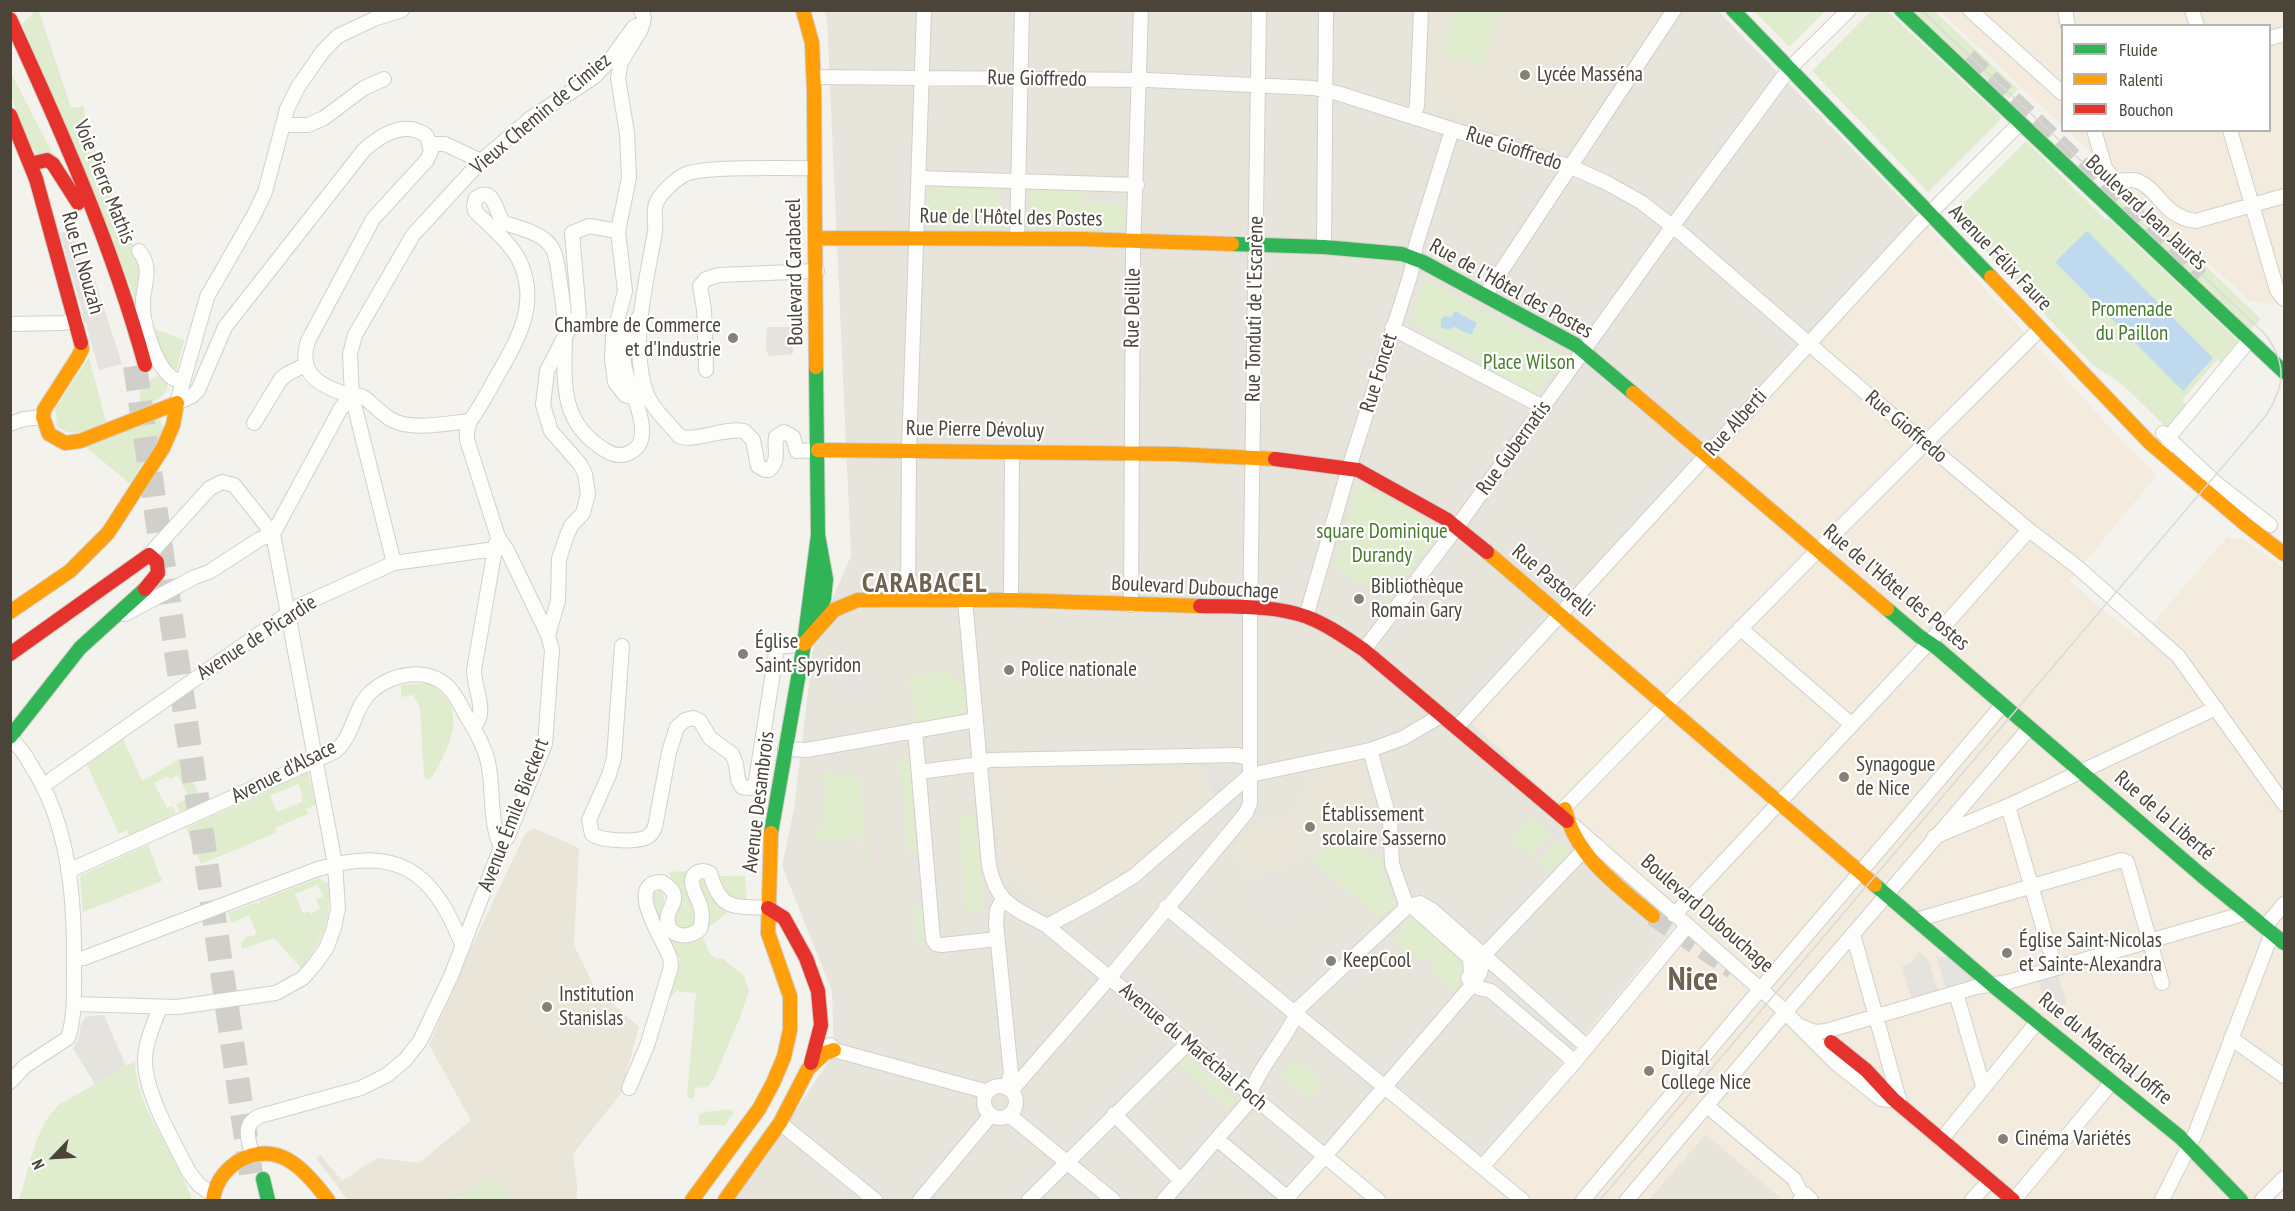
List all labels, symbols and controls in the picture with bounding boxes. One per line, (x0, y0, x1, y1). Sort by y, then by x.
legend (2061, 24, 2271, 132)
text: Fluide (2119, 38, 2158, 61)
street label: Vieux Chemin de Cimiez (466, 48, 616, 180)
place label: Lycée Masséna (1537, 62, 1643, 88)
street label: Rue Gioffredo (987, 66, 1087, 92)
marker: Lycée Masséna (1518, 68, 1532, 82)
text: Ralenti (2119, 68, 2163, 91)
text: Bouchon (2119, 98, 2173, 121)
street label: Voie Pierre Mathis (68, 116, 140, 248)
street label: Rue Gioffredo (1463, 122, 1565, 176)
street label: Boulevard Jean Jaurès (2080, 150, 2212, 276)
street label: Boulevard Carabacel (781, 198, 809, 346)
street label: Avenue Félix Faure (1943, 200, 2057, 316)
street label: Rue de l'Hôtel des Postes (919, 204, 1103, 232)
street label: Rue El Nouzah (55, 209, 109, 317)
street label: Rue Tonduti de l'Escarène (1241, 216, 1269, 402)
street label: Rue de l'Hôtel des Postes (1425, 234, 1597, 344)
street label: Rue Delille (1120, 268, 1146, 348)
park label: Promenade du Paillon (2091, 297, 2173, 347)
place label: Chambre de Commerce et d'Industrie (554, 313, 721, 363)
marker: Chambre de Commerce et d'Industrie (726, 331, 740, 345)
street label: Rue Foncet (1355, 331, 1403, 415)
park label: Place Wilson (1483, 350, 1575, 376)
street label: Rue Alberti (1699, 384, 1773, 462)
street label: Rue Gioffredo (1860, 385, 1952, 469)
street label: Rue Gubernatis (1471, 396, 1557, 500)
street label: Rue Pierre Dévoluy (906, 416, 1044, 444)
park label: square Dominique Durandy (1316, 519, 1448, 569)
street label: Rue de l'Hôtel des Postes (1818, 520, 1974, 656)
street label: Rue Pastorelli (1507, 539, 1599, 623)
district label: CARABACEL (862, 568, 988, 600)
street label: Boulevard Dubouchage (1111, 571, 1279, 605)
place label: Bibliothèque Romain Gary (1371, 574, 1463, 624)
street label: Avenue de Picardie (192, 590, 322, 686)
marker: Bibliothèque Romain Gary (1352, 592, 1366, 606)
place label: Église Saint-Spyridon (755, 629, 861, 679)
marker: Église Saint-Spyridon (736, 647, 750, 661)
place label: Police nationale (1021, 657, 1137, 683)
marker: Police nationale (1002, 663, 1016, 677)
street label: Avenue Desambrois (738, 730, 780, 874)
street label: Avenue d'Alsace (227, 735, 341, 809)
street label: Avenue Émile Bieckert (473, 735, 555, 895)
place label: Synagogue de Nice (1856, 752, 1936, 802)
street label: Rue de la Liberté (2109, 766, 2219, 866)
marker: Synagogue de Nice (1837, 770, 1851, 784)
place label: Établissement scolaire Sasserno (1322, 802, 1446, 852)
marker: Établissement scolaire Sasserno (1303, 820, 1317, 834)
street label: Boulevard Dubouchage (1636, 850, 1778, 978)
place label: Église Saint-Nicolas et Sainte-Alexandra (2019, 928, 2162, 978)
marker: Église Saint-Nicolas et Sainte-Alexandra (2000, 946, 2014, 960)
place label: KeepCool (1343, 948, 1411, 974)
marker: KeepCool (1324, 954, 1338, 968)
district label: Nice (1668, 961, 1718, 1001)
street label: Avenue du Maréchal Foch (1114, 978, 1272, 1116)
place label: Institution Stanislas (559, 982, 634, 1032)
street label: Rue du Maréchal Joffre (2033, 987, 2177, 1111)
marker: Institution Stanislas (540, 1000, 554, 1014)
place label: Digital College Nice (1661, 1046, 1751, 1096)
marker: Digital College Nice (1642, 1064, 1656, 1078)
place label: Cinéma Variétés (2015, 1126, 2131, 1152)
north arrow (24, 1127, 84, 1187)
marker: Cinéma Variétés (1996, 1132, 2010, 1146)
text: N (27, 1156, 49, 1173)

